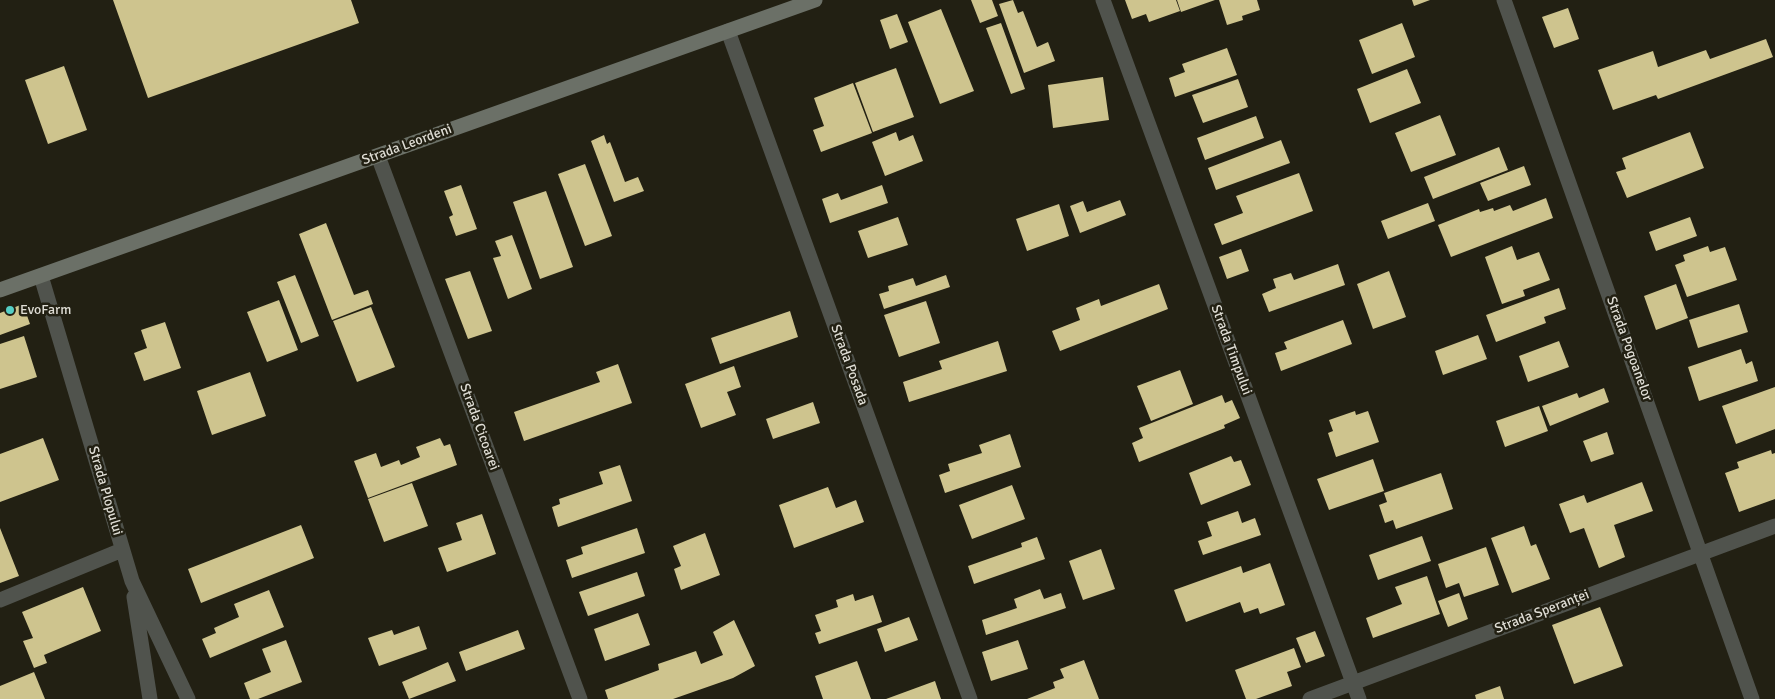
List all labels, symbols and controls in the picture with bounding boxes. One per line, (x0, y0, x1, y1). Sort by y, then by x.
street label: Strada Leordeni (360, 121, 454, 169)
street label: Strada Pogoanelor (1602, 294, 1656, 404)
place label: EvoFarm (20, 302, 71, 318)
street label: Strada Timpului (1207, 303, 1255, 397)
marker: EvoFarm (4, 304, 16, 316)
street label: Strada Posada (827, 322, 871, 408)
street label: Strada Cicoarei (456, 381, 502, 473)
street label: Strada Plopului (84, 444, 126, 538)
street label: Strada Speranței (1492, 586, 1592, 638)

